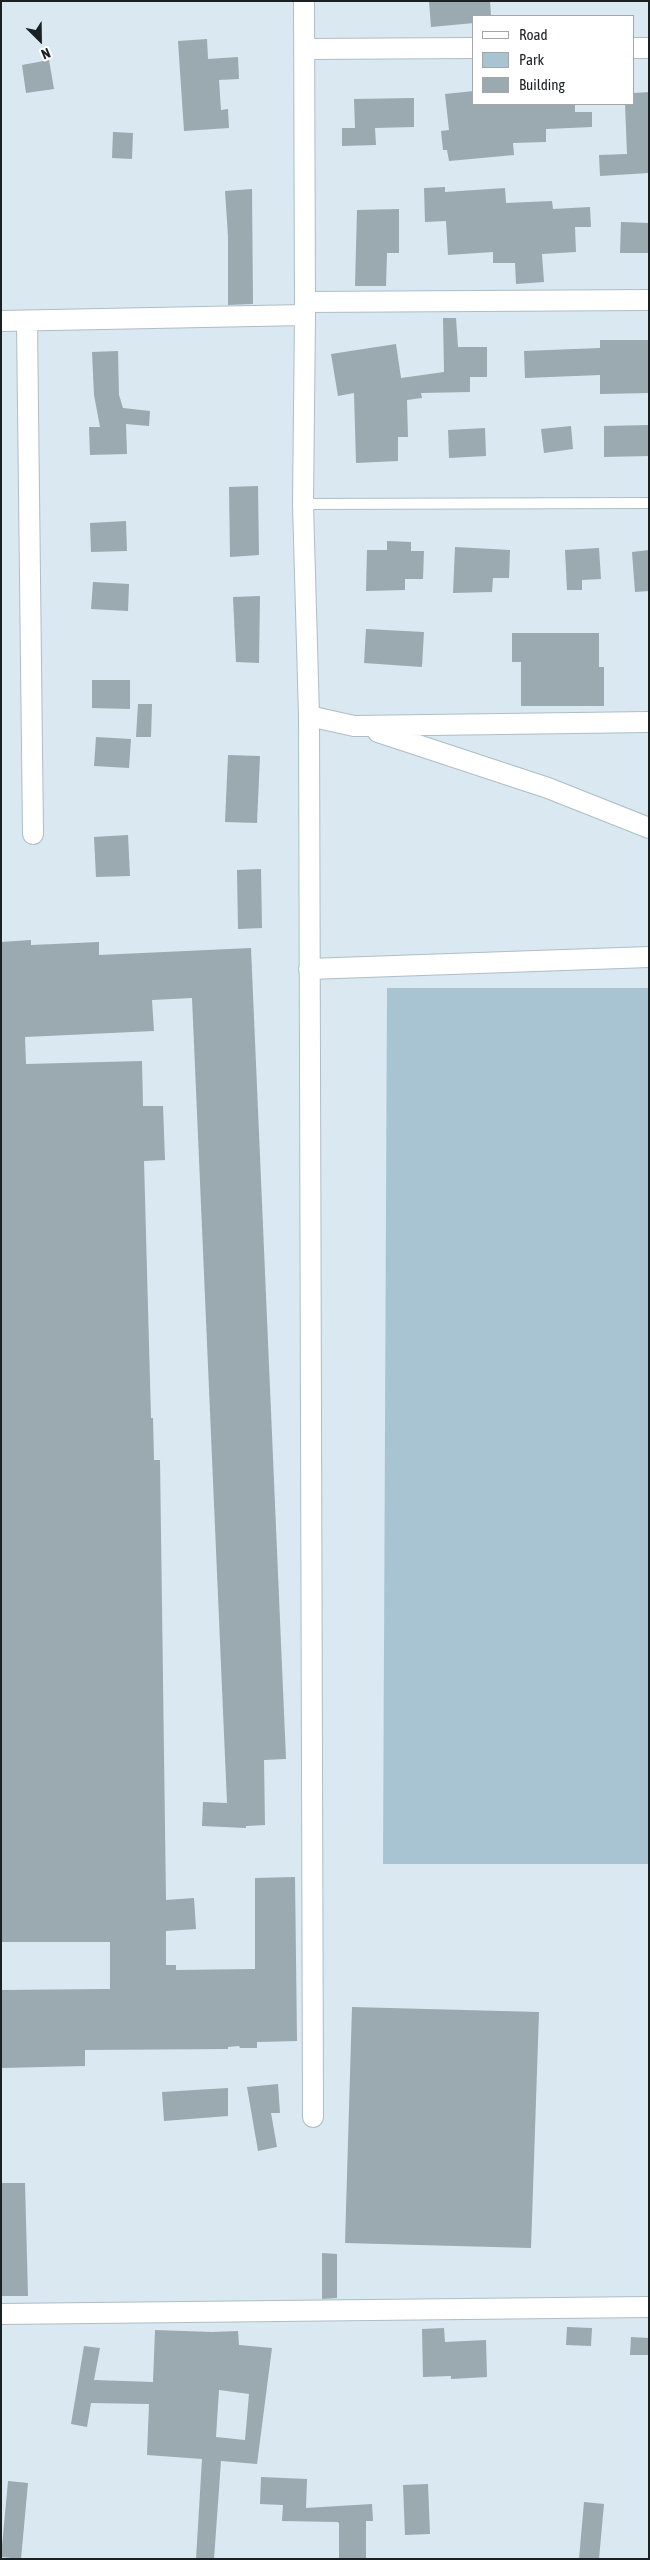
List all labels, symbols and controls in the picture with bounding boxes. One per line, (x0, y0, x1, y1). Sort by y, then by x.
north arrow (15, 15, 65, 65)
legend (472, 15, 635, 105)
text: Road (519, 26, 548, 43)
text: N (39, 45, 53, 63)
text: Park (519, 51, 544, 68)
text: Building (519, 76, 565, 93)

